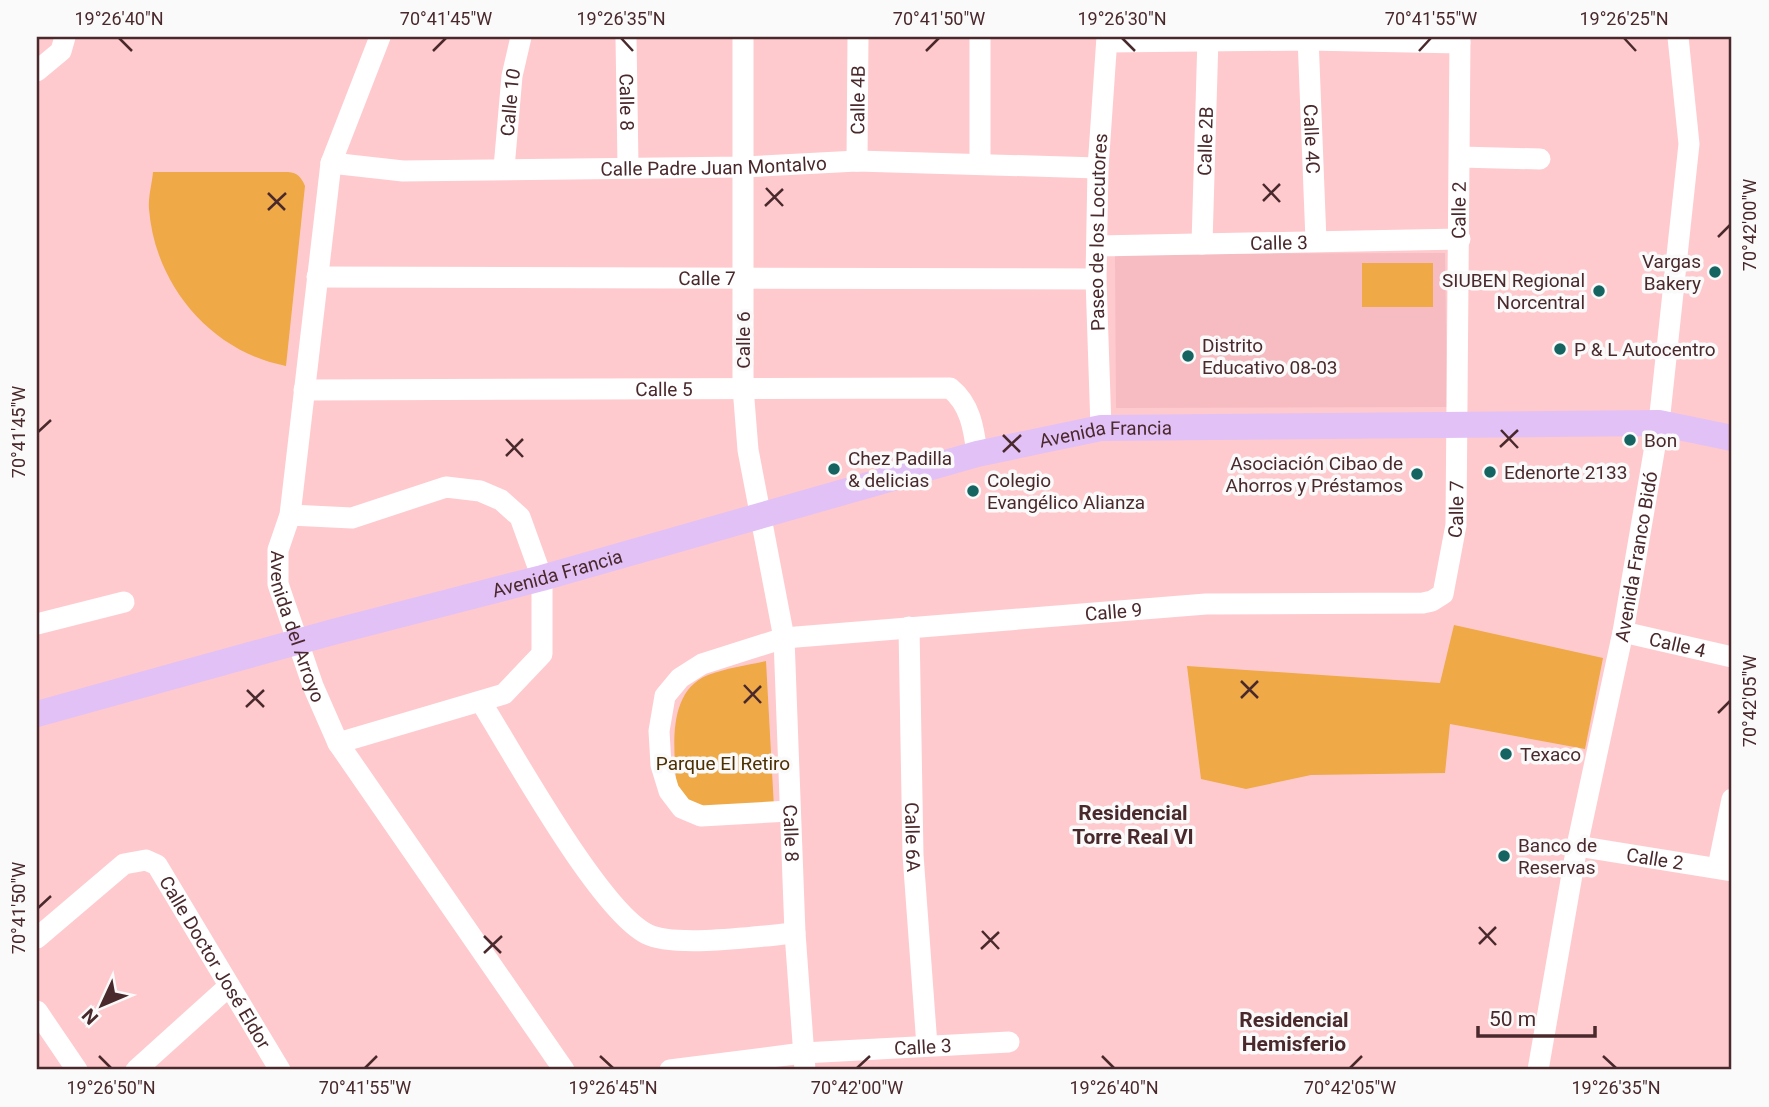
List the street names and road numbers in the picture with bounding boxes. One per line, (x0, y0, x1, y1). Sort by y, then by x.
street label: Calle 4B (846, 65, 869, 135)
street label: Calle 10 (495, 66, 525, 137)
street label: Calle 8 (615, 73, 639, 131)
street label: Calle 4C (1299, 104, 1325, 174)
street label: Calle 2B (1192, 106, 1217, 176)
street label: Paseo de los Locutores (1084, 133, 1112, 331)
street label: Calle Padre Juan Montalvo (600, 151, 827, 180)
street label: Calle 2 (1447, 181, 1470, 239)
street label: Calle 3 (1250, 230, 1308, 255)
street label: Calle 7 (678, 266, 736, 290)
street label: Calle 6 (732, 311, 755, 369)
street label: Calle 5 (635, 377, 693, 400)
street label: Avenida Francia (1037, 416, 1172, 452)
street label: Avenida Franco Bidó (1610, 469, 1662, 644)
street label: Calle 7 (1442, 480, 1468, 540)
street label: Avenida Francia (490, 544, 625, 602)
street label: Avenida del Arroyo (266, 551, 330, 706)
street label: Calle 9 (1084, 598, 1143, 625)
street label: Calle 4 (1647, 627, 1708, 662)
street label: Calle 6A (901, 802, 926, 873)
street label: Calle 8 (779, 804, 804, 862)
street label: Calle 2 (1625, 843, 1685, 875)
street label: Calle Doctor José Eldor (155, 872, 276, 1053)
street label: Calle 3 (893, 1034, 952, 1060)

